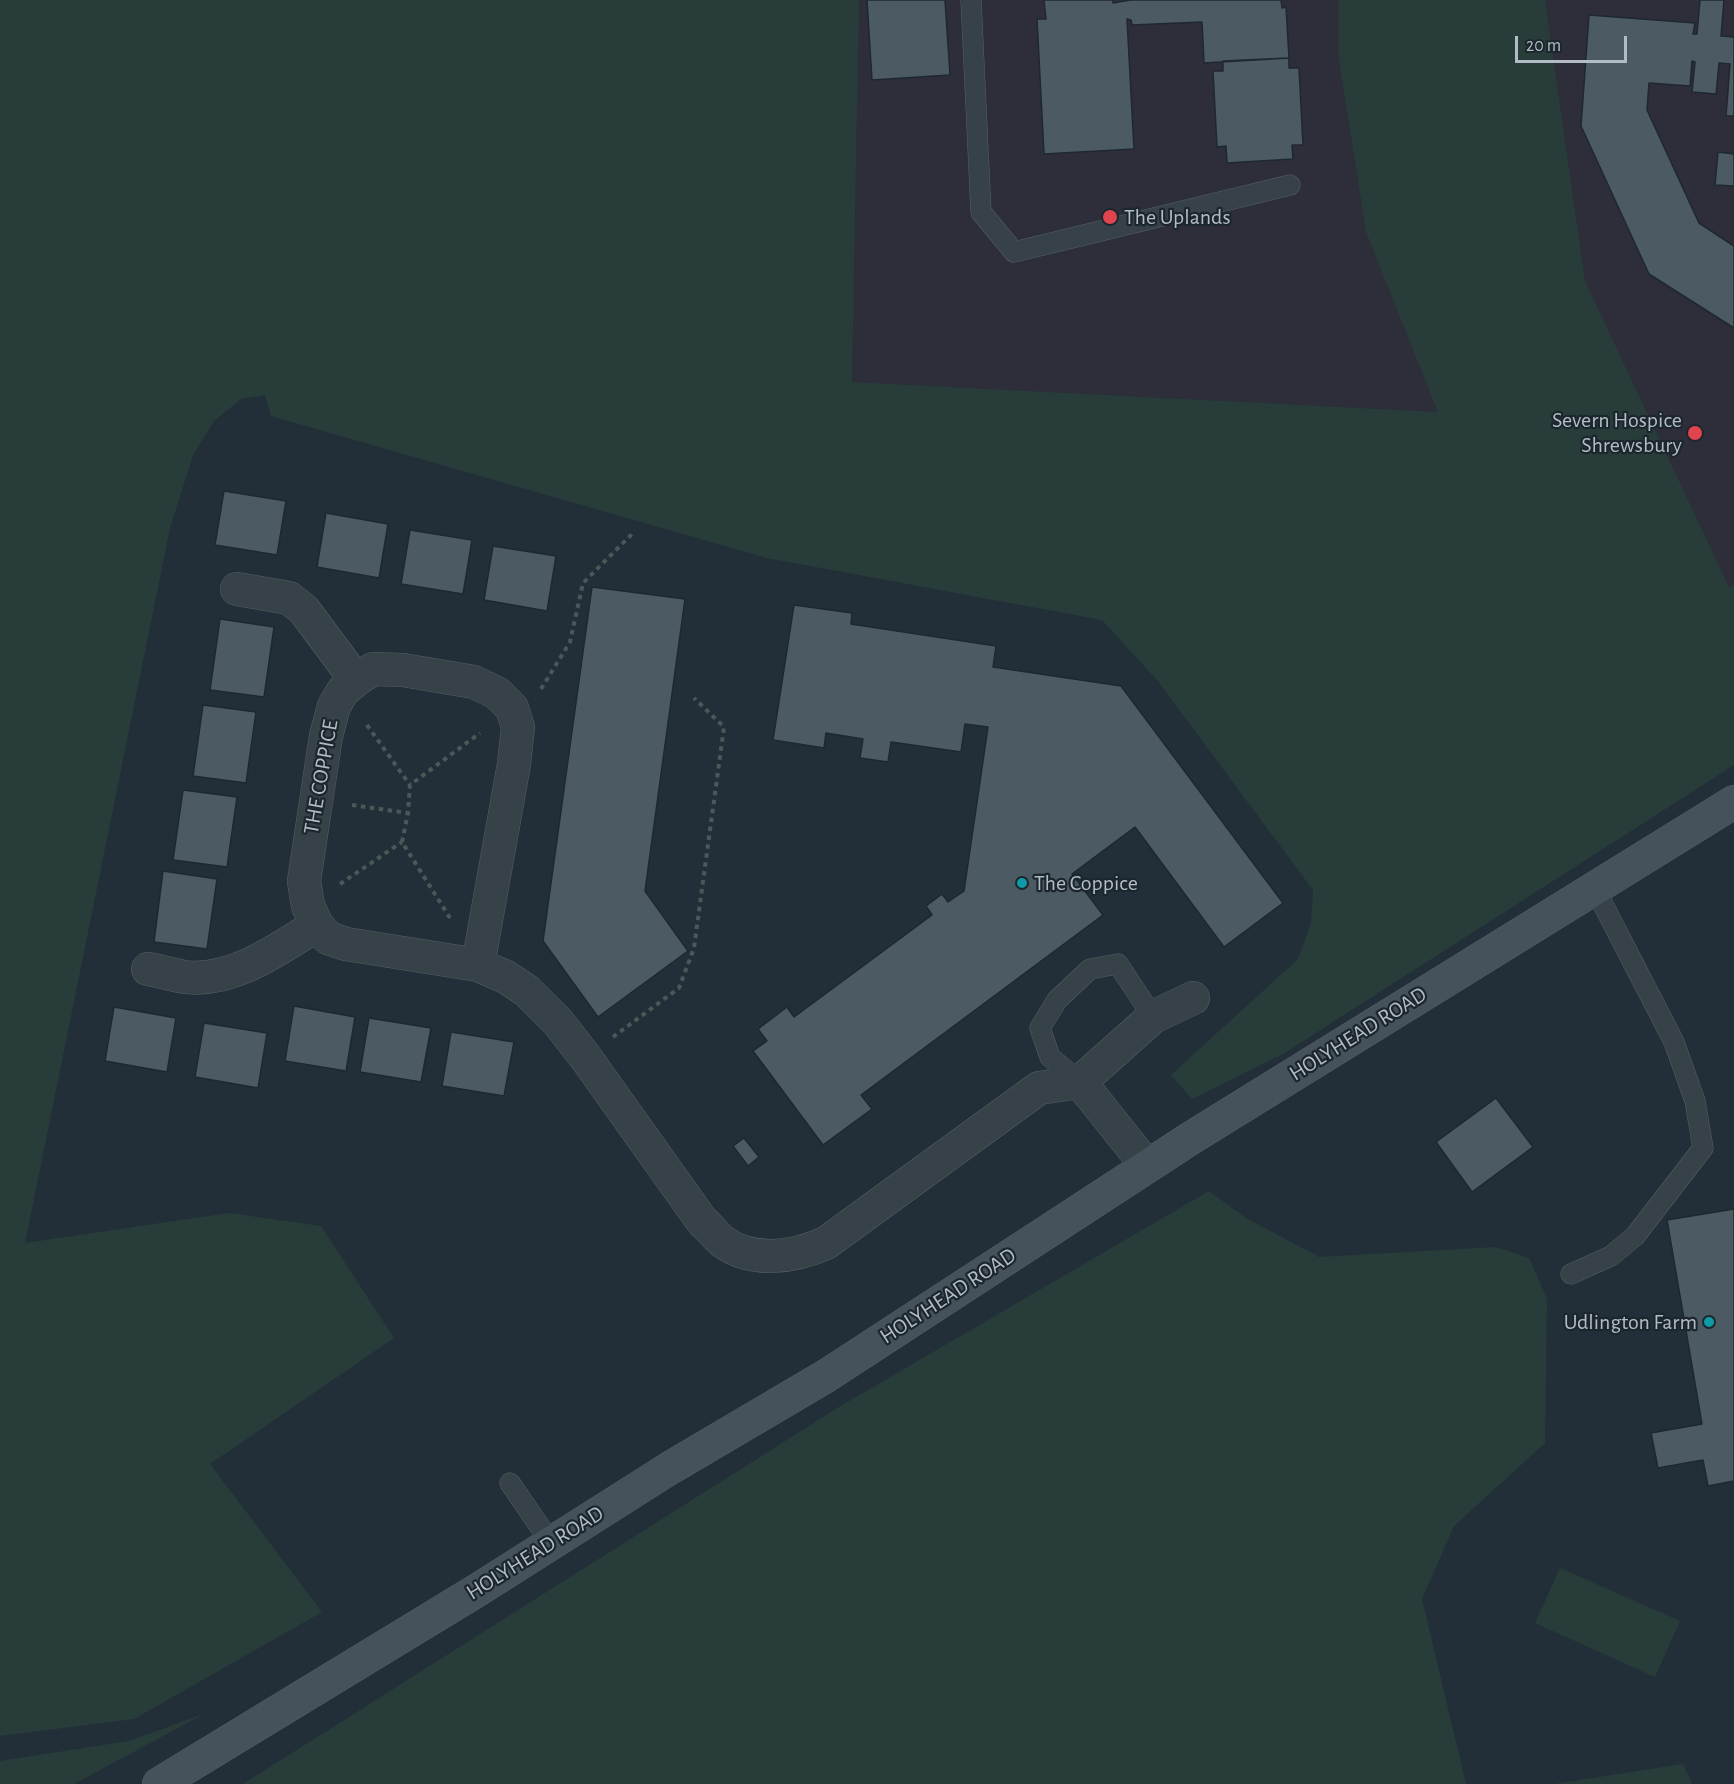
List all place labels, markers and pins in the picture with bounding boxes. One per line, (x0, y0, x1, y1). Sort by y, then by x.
place label: The Uplands (1124, 204, 1231, 230)
marker: The Uplands (1101, 208, 1119, 226)
place label: Severn Hospice Shrewsbury (1552, 407, 1682, 458)
marker: Severn Hospice Shrewsbury (1686, 424, 1704, 442)
place label: The Coppice (1034, 870, 1138, 896)
marker: The Coppice (1015, 876, 1029, 890)
place label: Udlington Farm (1564, 1309, 1697, 1335)
marker: Udlington Farm (1702, 1315, 1716, 1329)

